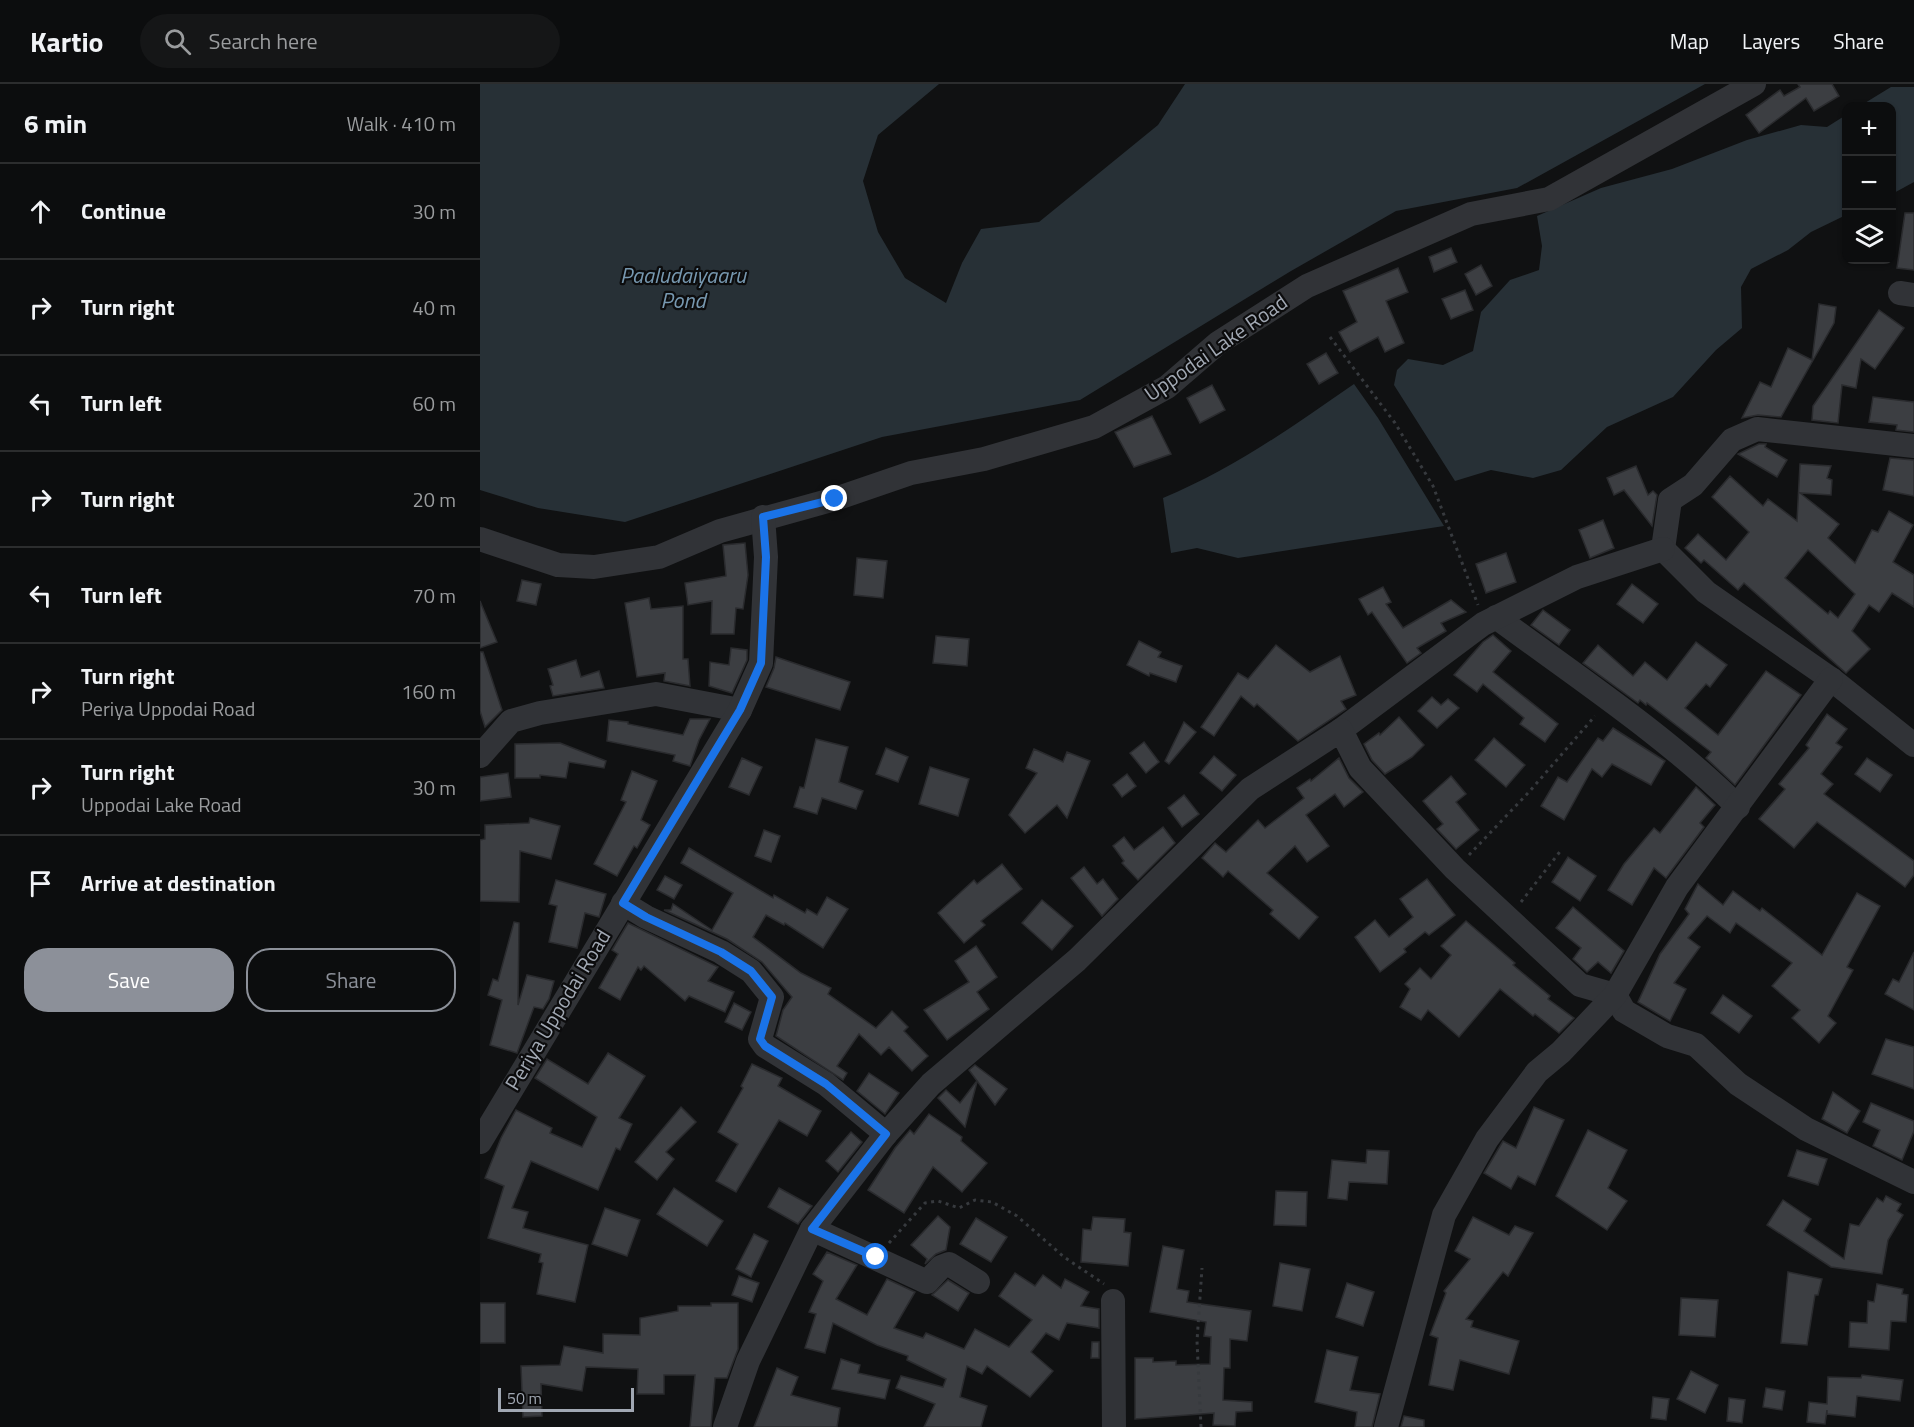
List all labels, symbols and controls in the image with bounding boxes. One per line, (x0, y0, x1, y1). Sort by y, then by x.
search box (140, 14, 560, 68)
text: Kartio (30, 20, 104, 63)
text: Search here (209, 24, 318, 58)
icon: search (161, 25, 194, 58)
text: Map (1670, 25, 1709, 57)
text: Layers (1742, 25, 1800, 57)
text: Share (1833, 25, 1884, 57)
map controls (1842, 102, 1896, 264)
button: + (1842, 102, 1896, 156)
text: 6 min (24, 104, 87, 143)
text: Walk · 410 m (347, 108, 456, 139)
button: − (1842, 156, 1896, 210)
text: Continue (81, 194, 166, 228)
icon: ahead (24, 195, 57, 228)
text: 30 m (412, 196, 456, 227)
button: layers (1842, 210, 1896, 264)
water label: Paaludaiyaaru Pond (620, 258, 748, 317)
street label: Uppodai Lake Road (1137, 286, 1294, 409)
text: Turn right (81, 290, 175, 324)
icon: right (24, 291, 57, 324)
text: 40 m (412, 292, 456, 323)
text: Turn left (81, 386, 162, 420)
icon: left (24, 387, 57, 420)
text: 60 m (412, 388, 456, 419)
text: Turn right (81, 482, 175, 516)
icon: right (24, 483, 57, 516)
text: 20 m (412, 484, 456, 515)
route end (821, 485, 847, 511)
text: Turn left (81, 578, 162, 612)
icon: left (24, 579, 57, 612)
text: 70 m (412, 580, 456, 611)
text: Turn right (81, 659, 175, 693)
icon: right (24, 675, 57, 708)
text: 160 m (401, 676, 456, 707)
text: Periya Uppodai Road (81, 693, 255, 724)
text: Turn right (81, 755, 175, 789)
icon: right (24, 771, 57, 804)
text: 30 m (412, 772, 456, 803)
text: Uppodai Lake Road (81, 789, 242, 820)
text: Arrive at destination (81, 866, 276, 900)
icon: arrive (24, 867, 57, 900)
street label: Periya Uppodai Road (496, 923, 618, 1096)
button: Save (24, 948, 234, 1012)
button: Share (246, 948, 456, 1012)
route start (862, 1243, 888, 1269)
scale bar (498, 1385, 634, 1412)
text: 50 m (507, 1386, 542, 1410)

